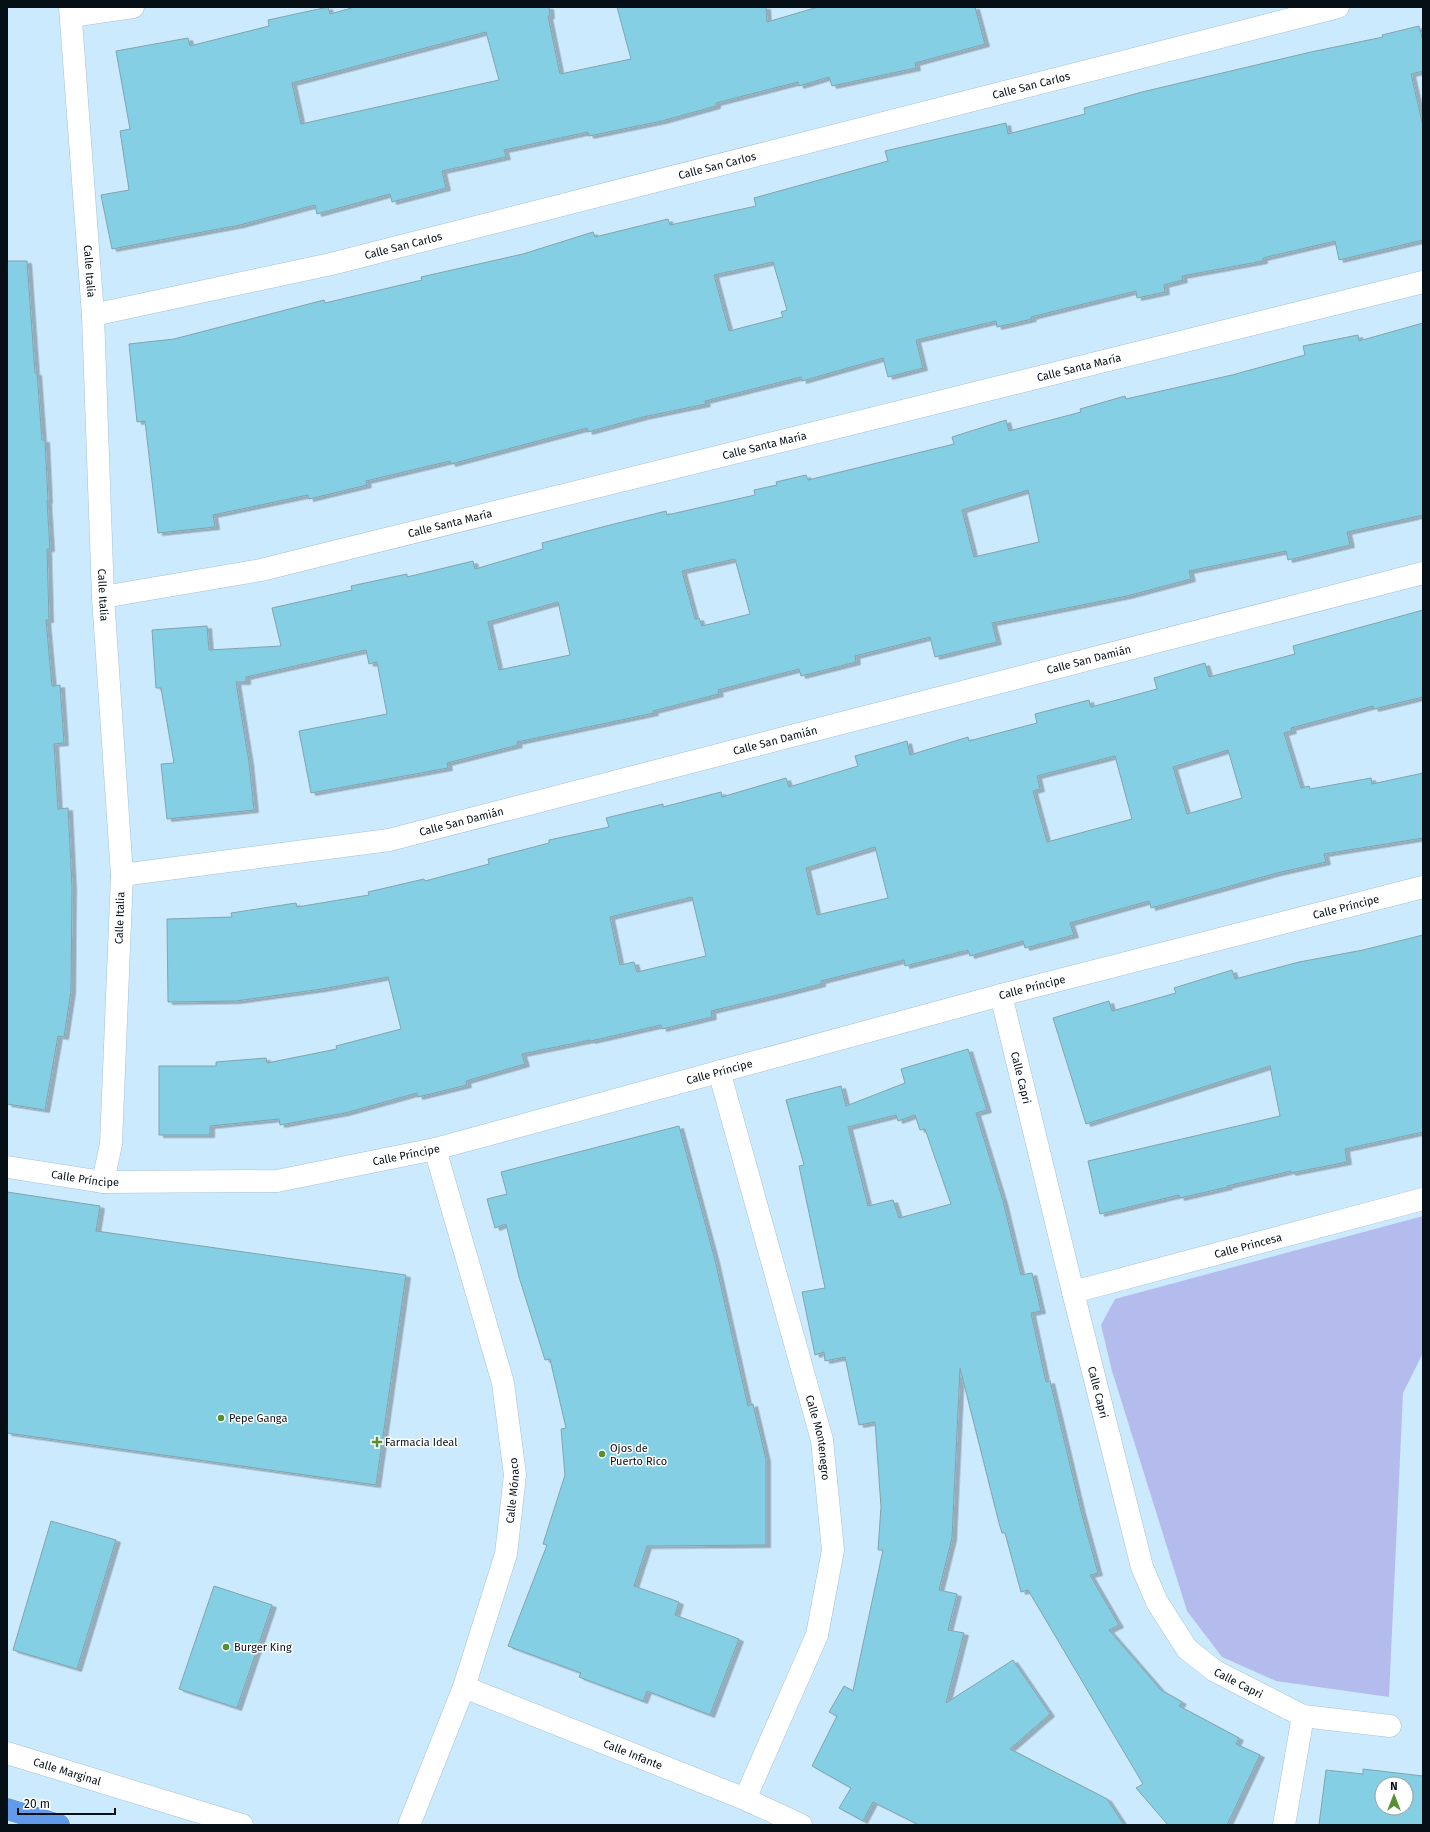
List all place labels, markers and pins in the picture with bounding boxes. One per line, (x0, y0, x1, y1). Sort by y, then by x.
place label: Pepe Ganga (229, 1412, 287, 1425)
marker: Pepe Ganga (216, 1413, 226, 1423)
place label: Farmacia Ideal (385, 1436, 457, 1449)
marker: Farmacia Ideal (372, 1437, 382, 1447)
place label: Ojos de Puerto Rico (610, 1442, 667, 1468)
marker: Ojos de Puerto Rico (597, 1449, 607, 1459)
place label: Burger King (234, 1641, 292, 1654)
marker: Burger King (221, 1642, 231, 1652)

